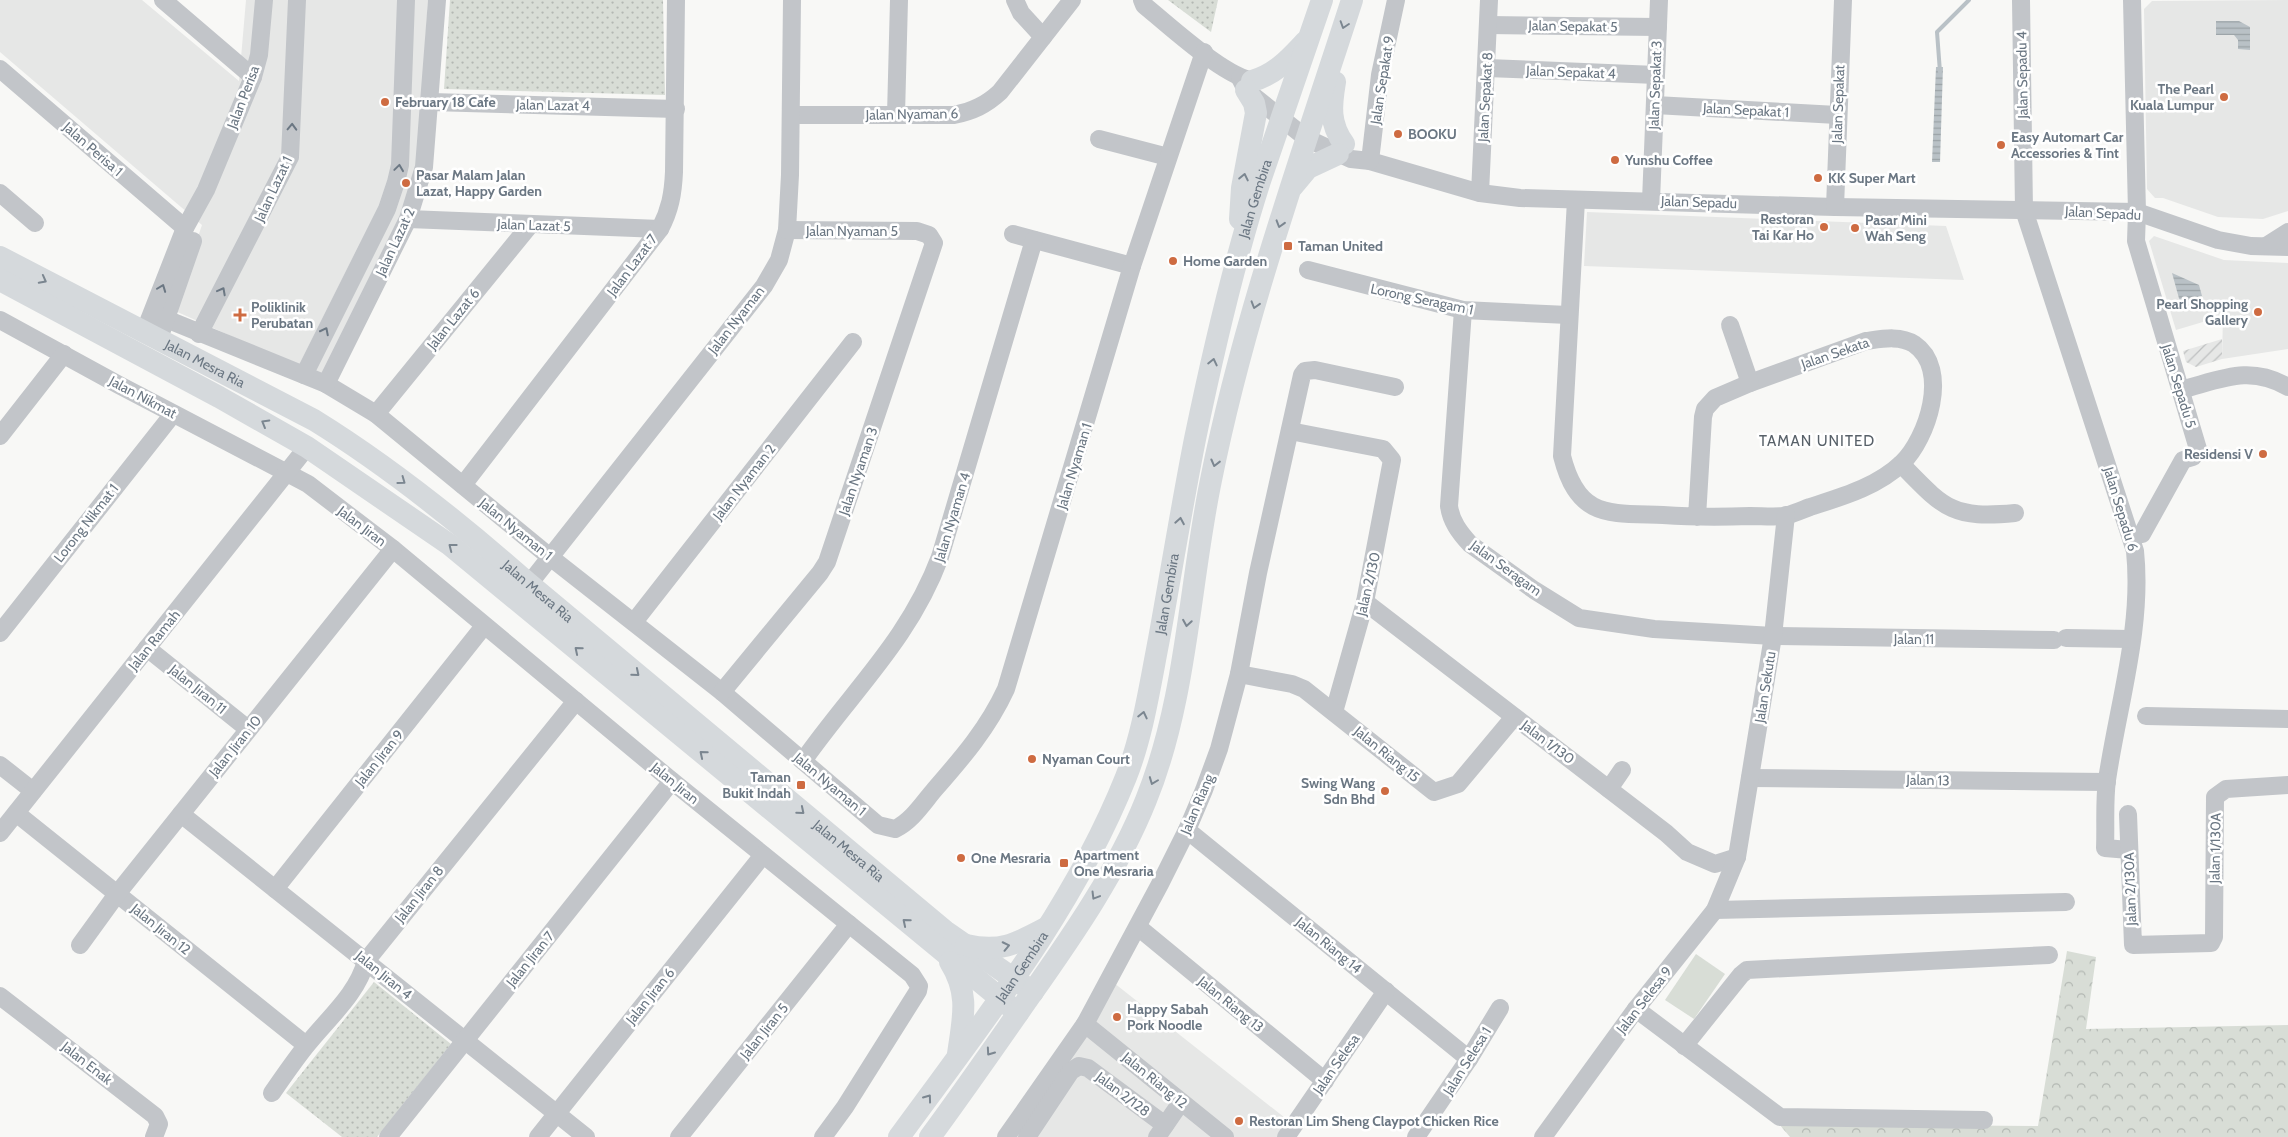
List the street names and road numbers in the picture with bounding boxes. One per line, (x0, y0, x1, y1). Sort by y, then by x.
street label: Jalan Sepakat 5 (1527, 16, 1618, 36)
street label: Jalan Sepadu 4 (2012, 31, 2032, 120)
street label: Jalan Sepakat 9 (1366, 34, 1398, 127)
street label: Jalan Sepakat 3 (1644, 40, 1666, 131)
street label: Jalan Sepakat 8 (1474, 52, 1496, 143)
street label: Jalan Sepakat 4 (1525, 61, 1616, 83)
street label: Jalan Perisa (222, 63, 263, 132)
street label: Jalan Sepakat (1828, 64, 1848, 145)
street label: Jalan Lazat 4 (515, 95, 590, 115)
street label: Jalan Sepakat 1 (1701, 99, 1790, 121)
street label: Jalan Nyaman 6 (865, 104, 958, 124)
street label: Jalan Perisa 1 (58, 117, 127, 180)
street label: Jalan Lazat 1 (250, 153, 296, 226)
street label: Jalan Gembira (1234, 157, 1276, 241)
street label: Jalan Sepadu (1660, 192, 1737, 212)
street label: Jalan Sepadu (2064, 202, 2141, 224)
street label: Jalan Lazat 2 (371, 205, 419, 280)
street label: Jalan Lazat 5 (496, 215, 571, 235)
street label: Jalan Nyaman 5 (805, 222, 898, 240)
street label: Jalan Lazat 7 (602, 230, 661, 300)
street label: Lorong Seragam 1 (1369, 279, 1475, 319)
street label: Jalan Nyaman (703, 282, 768, 358)
street label: Jalan Lazat 6 (422, 285, 483, 354)
street label: Jalan Sekata (1798, 333, 1872, 373)
street label: Jalan Mesra Ria (161, 335, 248, 392)
street label: Jalan Sepadu 5 (2157, 341, 2200, 430)
street label: Jalan Nikmat (105, 371, 180, 422)
street label: Jalan Nyaman 1 (1052, 421, 1096, 512)
street label: Jalan Nyaman 3 (834, 425, 882, 518)
street label: Jalan Nyaman 2 (708, 440, 779, 525)
street label: Jalan Sepadu 6 (2099, 464, 2142, 553)
street label: Jalan Nyaman 4 (930, 470, 974, 565)
street label: Lorong Nikmat 1 (50, 480, 122, 566)
street label: Jalan Nyaman 1 (475, 493, 556, 564)
street label: Jalan Jiran (333, 501, 390, 550)
street label: Jalan Seragam (1466, 536, 1545, 600)
street label: Jalan 2/130 (1352, 550, 1384, 619)
street label: Jalan Gembira (1151, 552, 1183, 637)
street label: Jalan Mesra Ria (498, 555, 577, 627)
street label: Jalan Ramah (123, 606, 184, 675)
street label: Jalan 11 (1893, 630, 1934, 648)
street label: Jalan Sekutu (1750, 650, 1780, 725)
street label: Jalan Jiran 11 (165, 660, 230, 718)
street label: Jalan Jiran 10 (204, 711, 265, 781)
street label: Jalan 1/130 (1517, 716, 1578, 768)
street label: Jalan Riang 15 (1350, 721, 1423, 786)
street label: Jalan Jiran 9 (350, 726, 407, 791)
street label: Jalan Nyaman 1 (789, 748, 870, 820)
street label: Jalan Jiran (647, 758, 703, 808)
street label: Jalan Riang (1176, 770, 1218, 838)
street label: Jalan 13 (1905, 771, 1950, 789)
street label: Jalan 1/130A (2205, 812, 2225, 884)
street label: Jalan Mesra Ria (809, 815, 888, 886)
street label: Jalan 2/130A (2120, 852, 2140, 927)
street label: Jalan Jiran 8 (390, 862, 447, 927)
street label: Jalan Jiran 12 (127, 899, 194, 958)
street label: Jalan Riang 14 (1292, 912, 1366, 977)
street label: Jalan Jiran 7 (501, 927, 558, 991)
street label: Jalan Gembira (991, 928, 1052, 1006)
street label: Jalan Jiran 4 (351, 946, 416, 1003)
street label: Jalan Selesa 9 (1612, 963, 1676, 1038)
street label: Jalan Jiran 6 (621, 964, 678, 1029)
street label: Jalan Riang 13 (1194, 971, 1267, 1036)
street label: Jalan Jiran 5 (735, 999, 792, 1064)
street label: Jalan Selesa 1 (1438, 1024, 1495, 1099)
street label: Jalan Selesa (1308, 1030, 1363, 1098)
street label: Jalan Enak (57, 1037, 117, 1089)
street label: Jalan Riang 12 (1118, 1048, 1191, 1112)
street label: Jalan 2/128 (1091, 1067, 1154, 1120)

